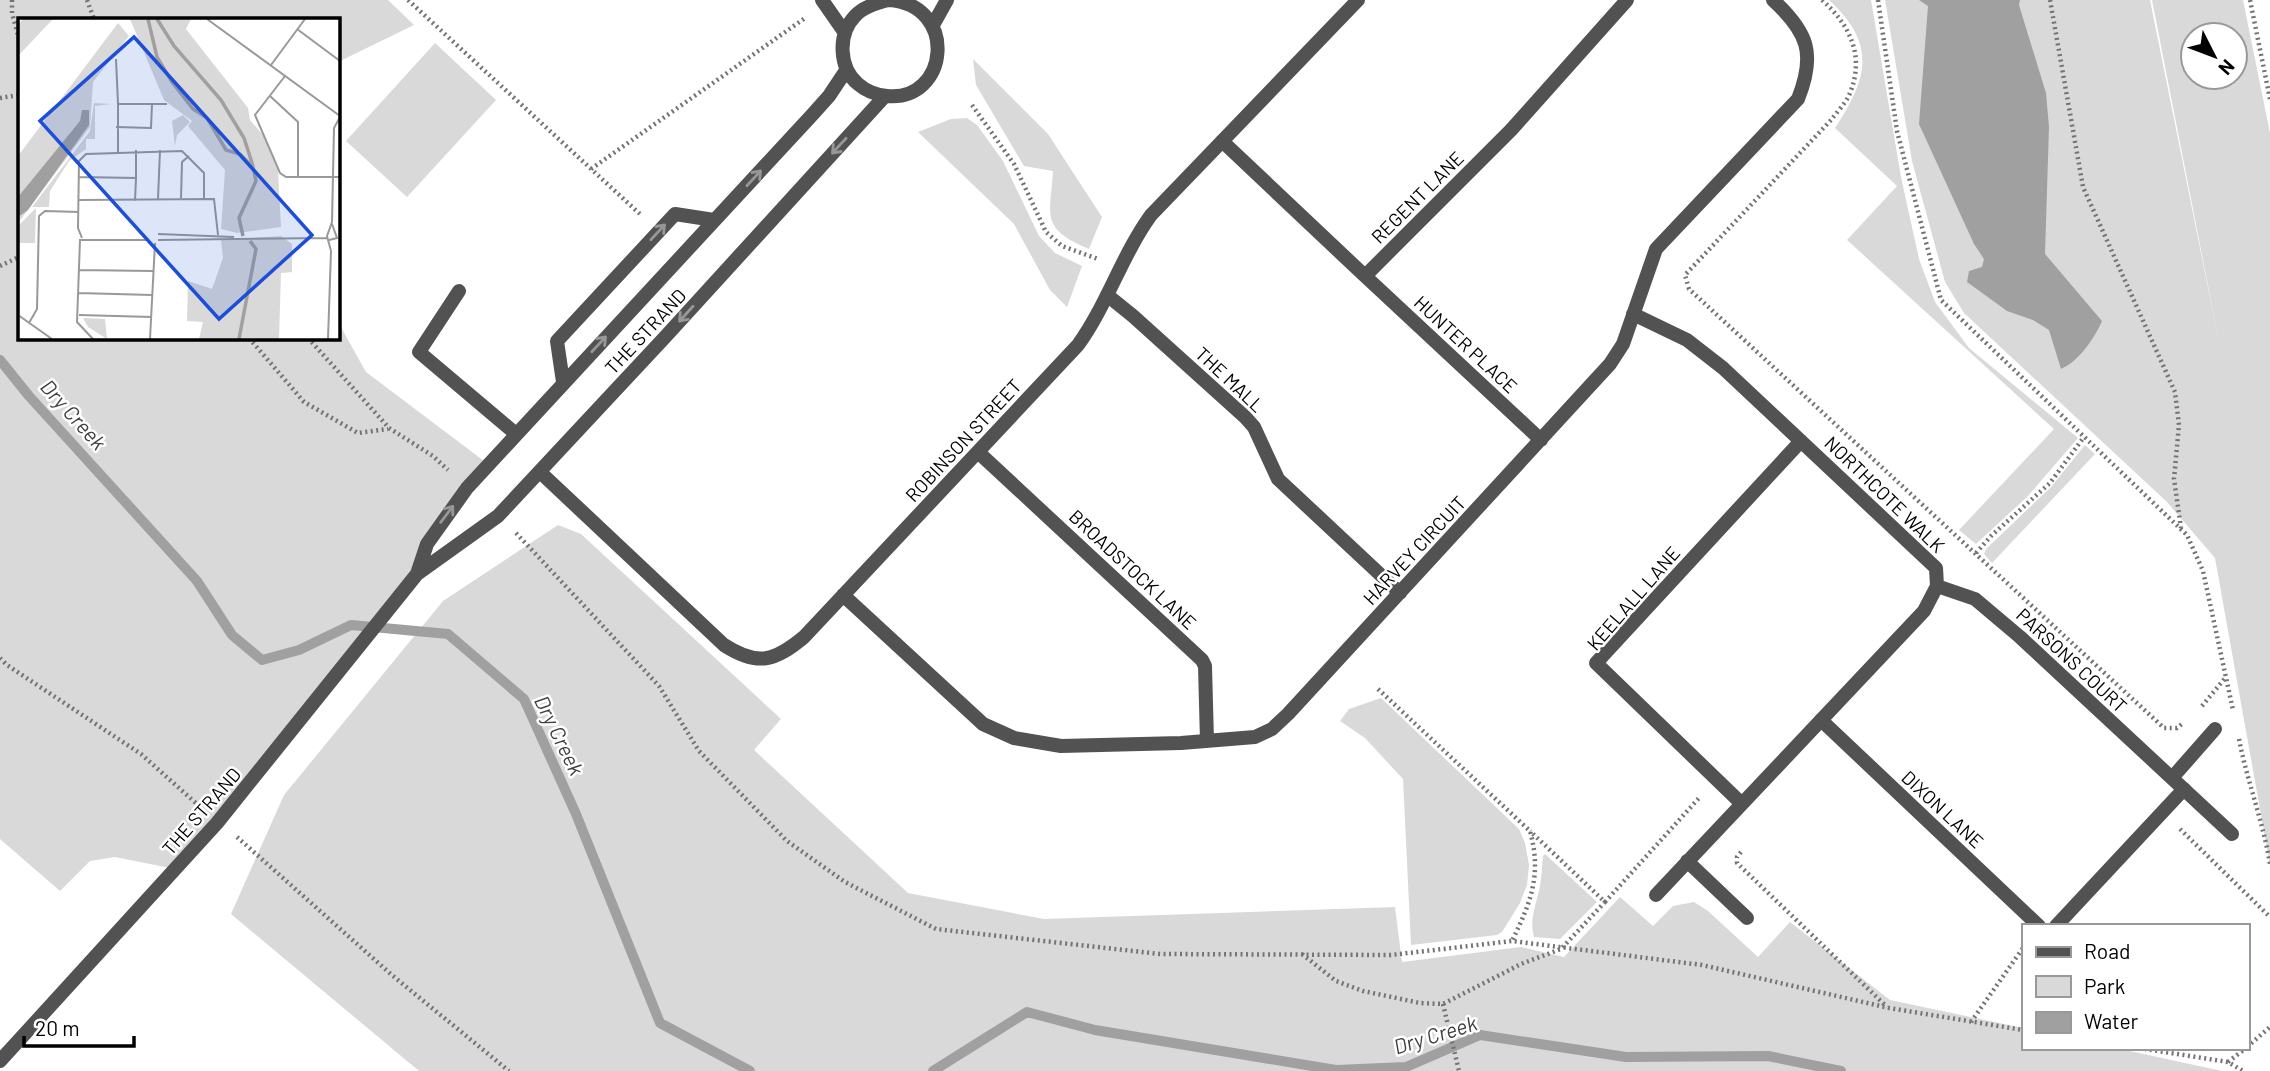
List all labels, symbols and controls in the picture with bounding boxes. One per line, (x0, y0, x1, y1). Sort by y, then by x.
inset map (18, 18, 340, 340)
north arrow (2179, 21, 2249, 91)
text: N (2214, 55, 2240, 80)
one-way arrow (831, 137, 848, 154)
street label: REGENT LANE (1366, 146, 1468, 248)
one-way arrow (745, 170, 762, 187)
one-way arrow (650, 224, 667, 241)
street label: THE STRAND (600, 284, 690, 378)
street label: HUNTER PLACE (1410, 290, 1522, 398)
one-way arrow (678, 305, 694, 323)
one-way arrow (590, 336, 607, 353)
street label: THE MALL (1191, 342, 1269, 417)
water label: Dry Creek (36, 374, 112, 455)
street label: ROBINSON STREET (900, 374, 1026, 506)
street label: NORTHCOTE WALK (1820, 431, 1950, 557)
street label: HARVEY CIRCUIT (1358, 491, 1470, 609)
street label: BROADSTOCK LANE (1065, 504, 1201, 634)
one-way arrow (440, 505, 455, 524)
street label: KEELALL LANE (1582, 541, 1684, 655)
street label: PARSONS COURT (2012, 603, 2132, 717)
water label: Dry Creek (530, 691, 590, 780)
street label: THE STRAND (157, 763, 245, 859)
street label: DIXON LANE (1897, 765, 1989, 853)
legend (2022, 924, 2249, 1050)
text: Road (2084, 938, 2130, 963)
text: Park (2084, 973, 2125, 998)
scale bar (24, 1004, 135, 1048)
text: Water (2084, 1008, 2139, 1033)
water label: Dry Creek (1390, 1009, 1480, 1058)
text: 20 m (35, 1015, 80, 1040)

